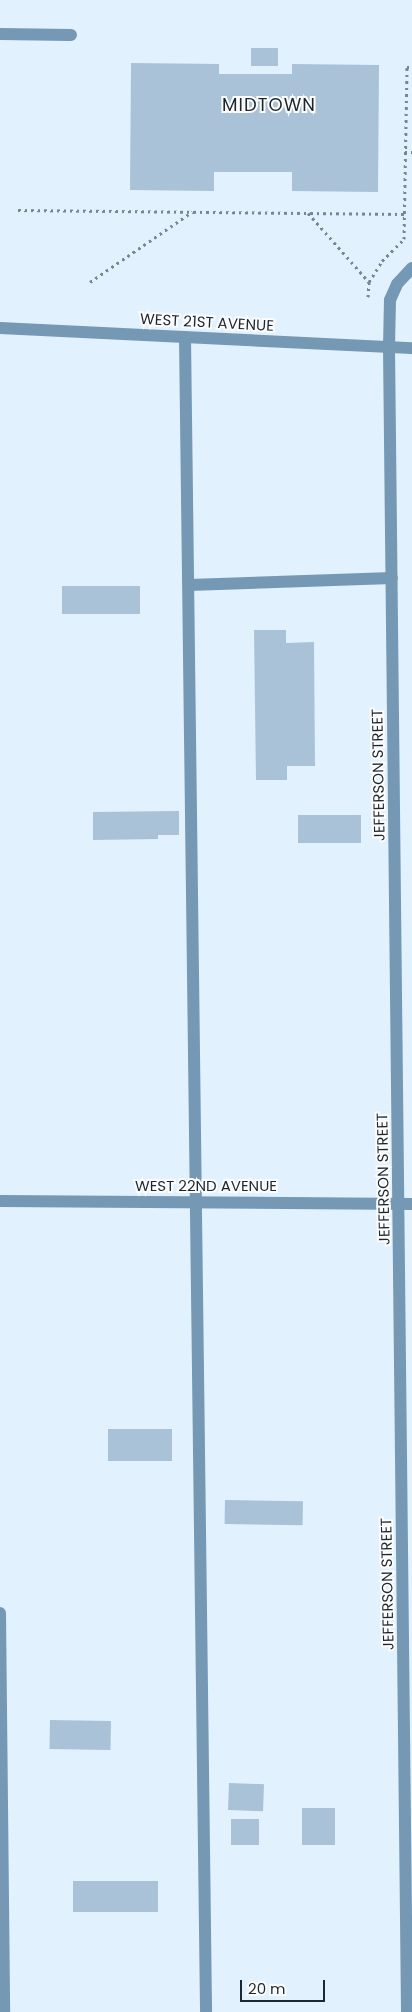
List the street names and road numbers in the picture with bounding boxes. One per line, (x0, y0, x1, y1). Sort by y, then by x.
street label: WEST 21ST AVENUE (140, 310, 274, 334)
street label: JEFFERSON STREET (368, 709, 388, 841)
street label: JEFFERSON STREET (373, 1113, 393, 1245)
street label: WEST 22ND AVENUE (135, 1177, 277, 1195)
street label: JEFFERSON STREET (377, 1518, 397, 1650)

